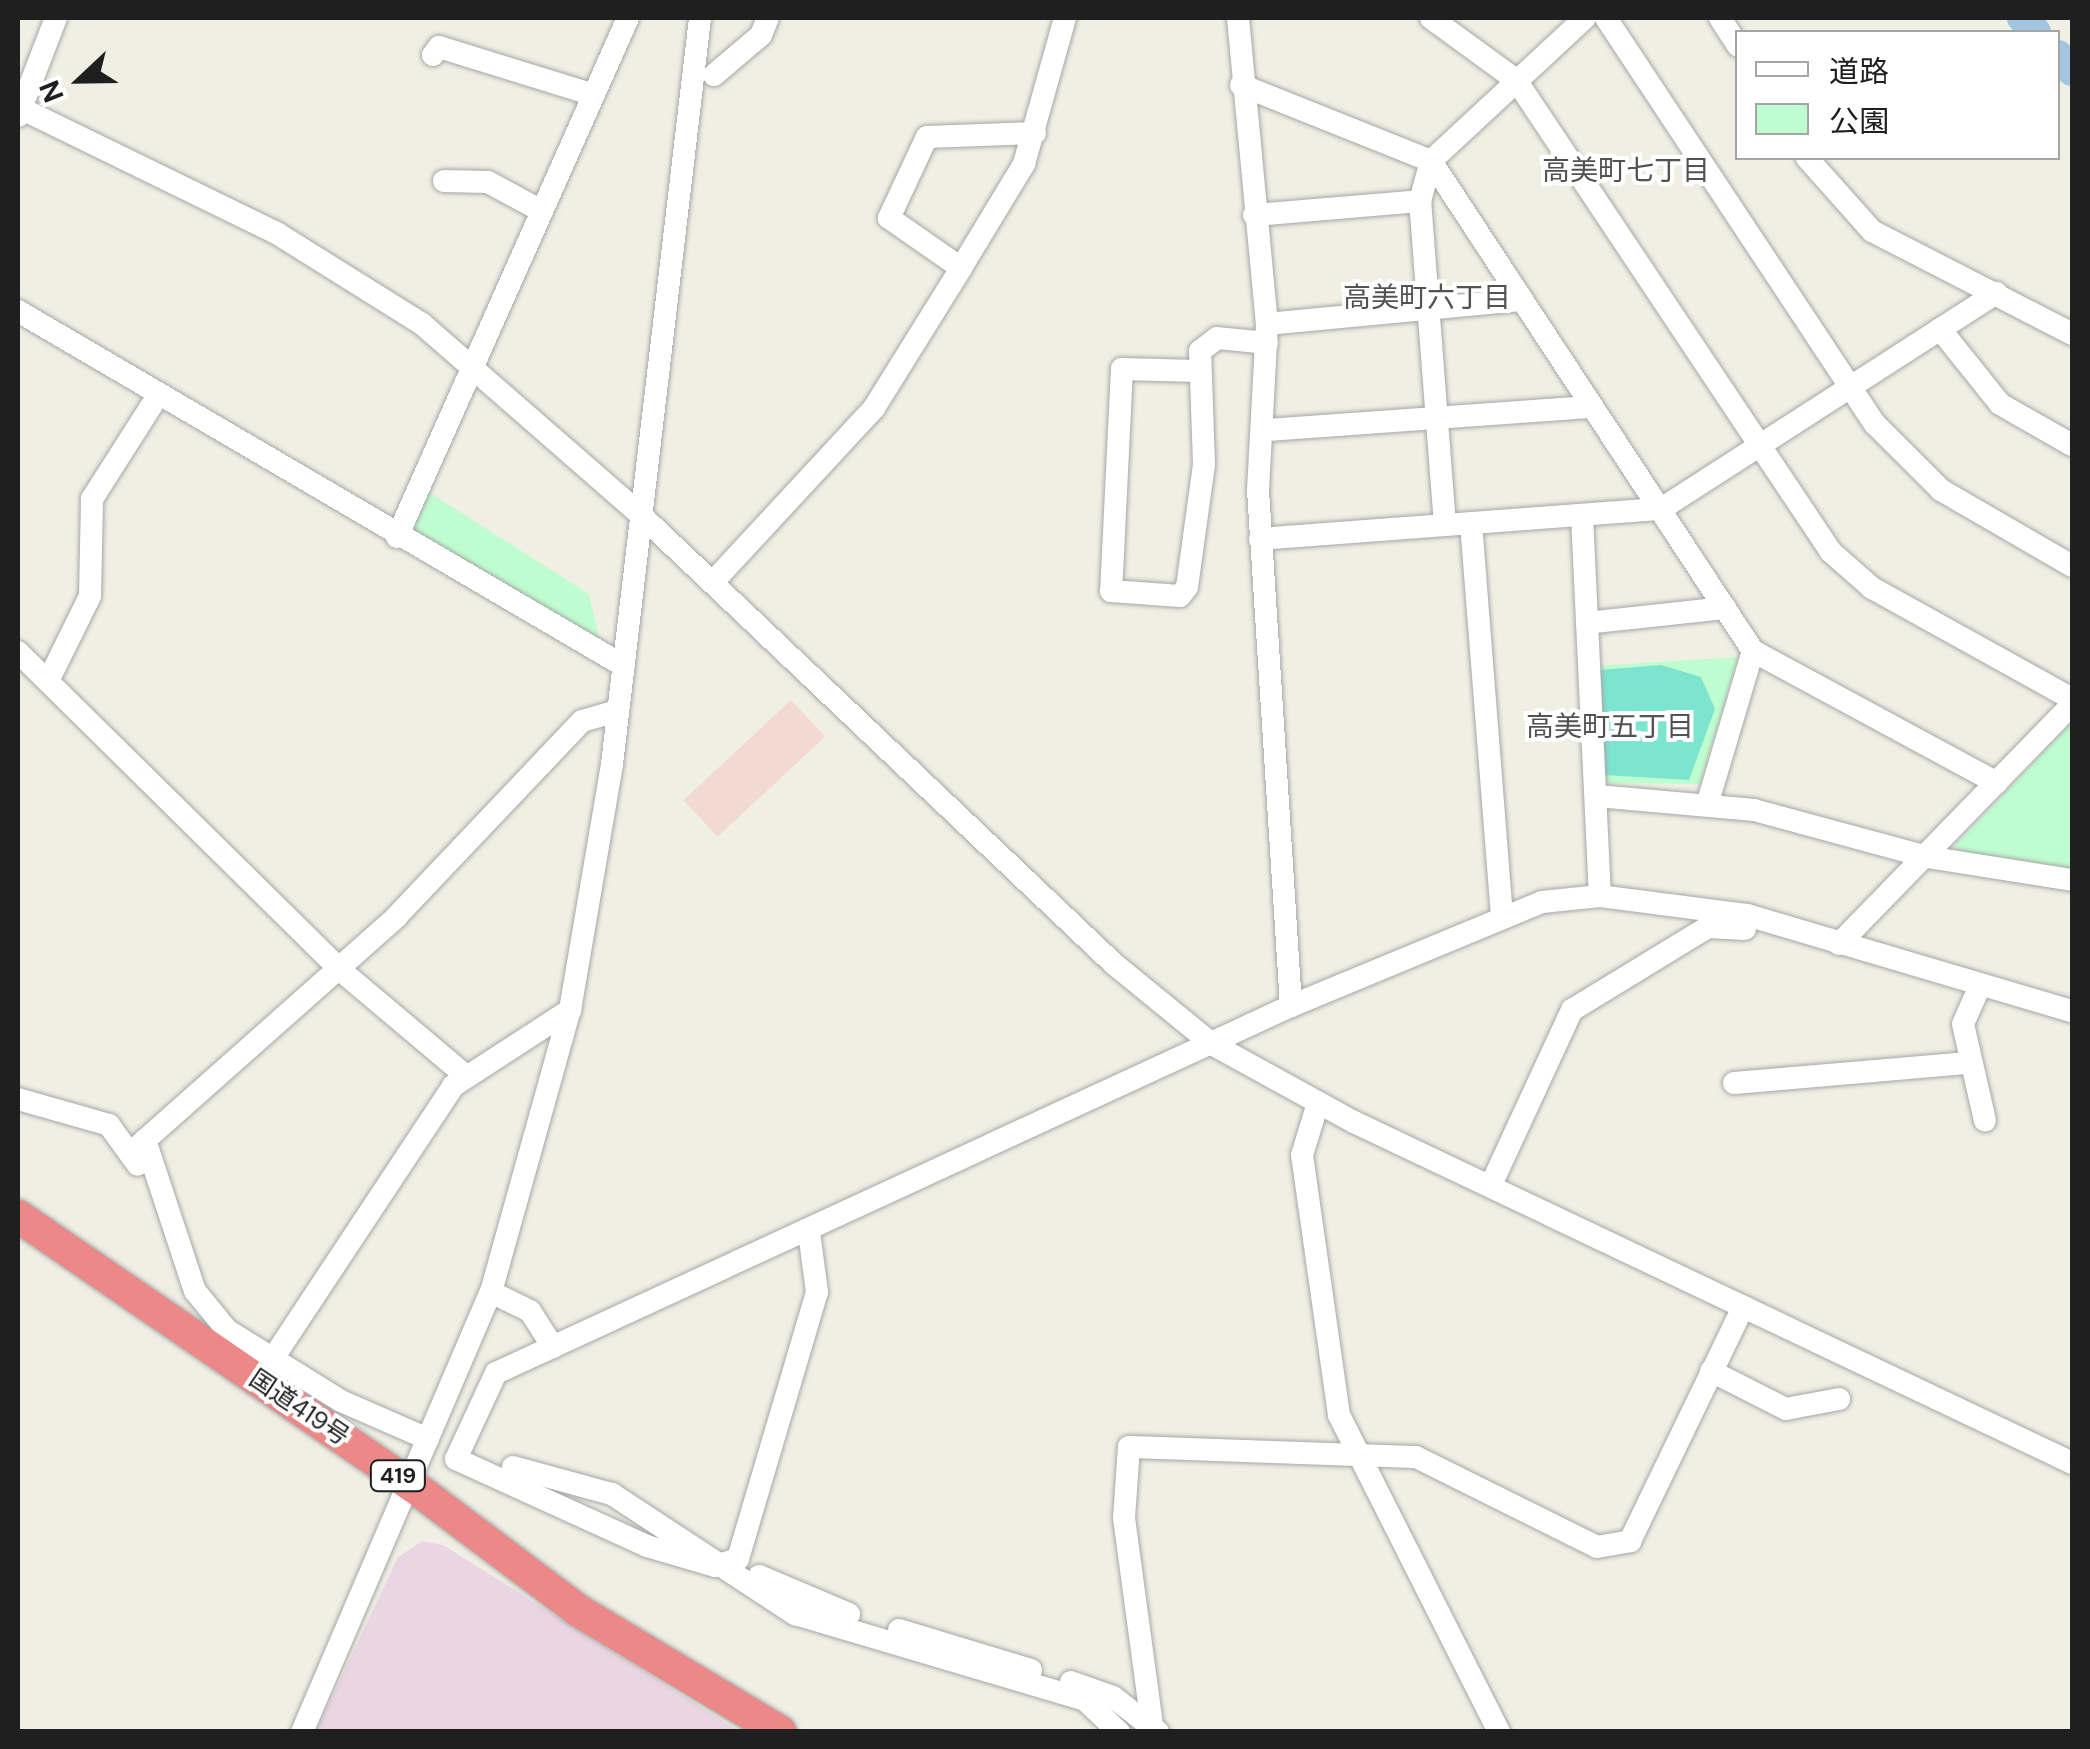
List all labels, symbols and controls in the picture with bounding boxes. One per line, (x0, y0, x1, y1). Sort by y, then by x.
north arrow (30, 30, 130, 130)
legend (1735, 30, 2060, 160)
text: 道路 (1829, 52, 1889, 91)
text: N (31, 75, 73, 108)
text: 公園 (1829, 102, 1889, 141)
district label: 高美町七丁目 (1542, 154, 1710, 188)
district label: 高美町六丁目 (1343, 281, 1511, 315)
district label: 高美町五丁目 (1526, 710, 1694, 744)
street label: 国道419号 (243, 1364, 355, 1452)
road number: 419 (368, 1459, 428, 1493)

